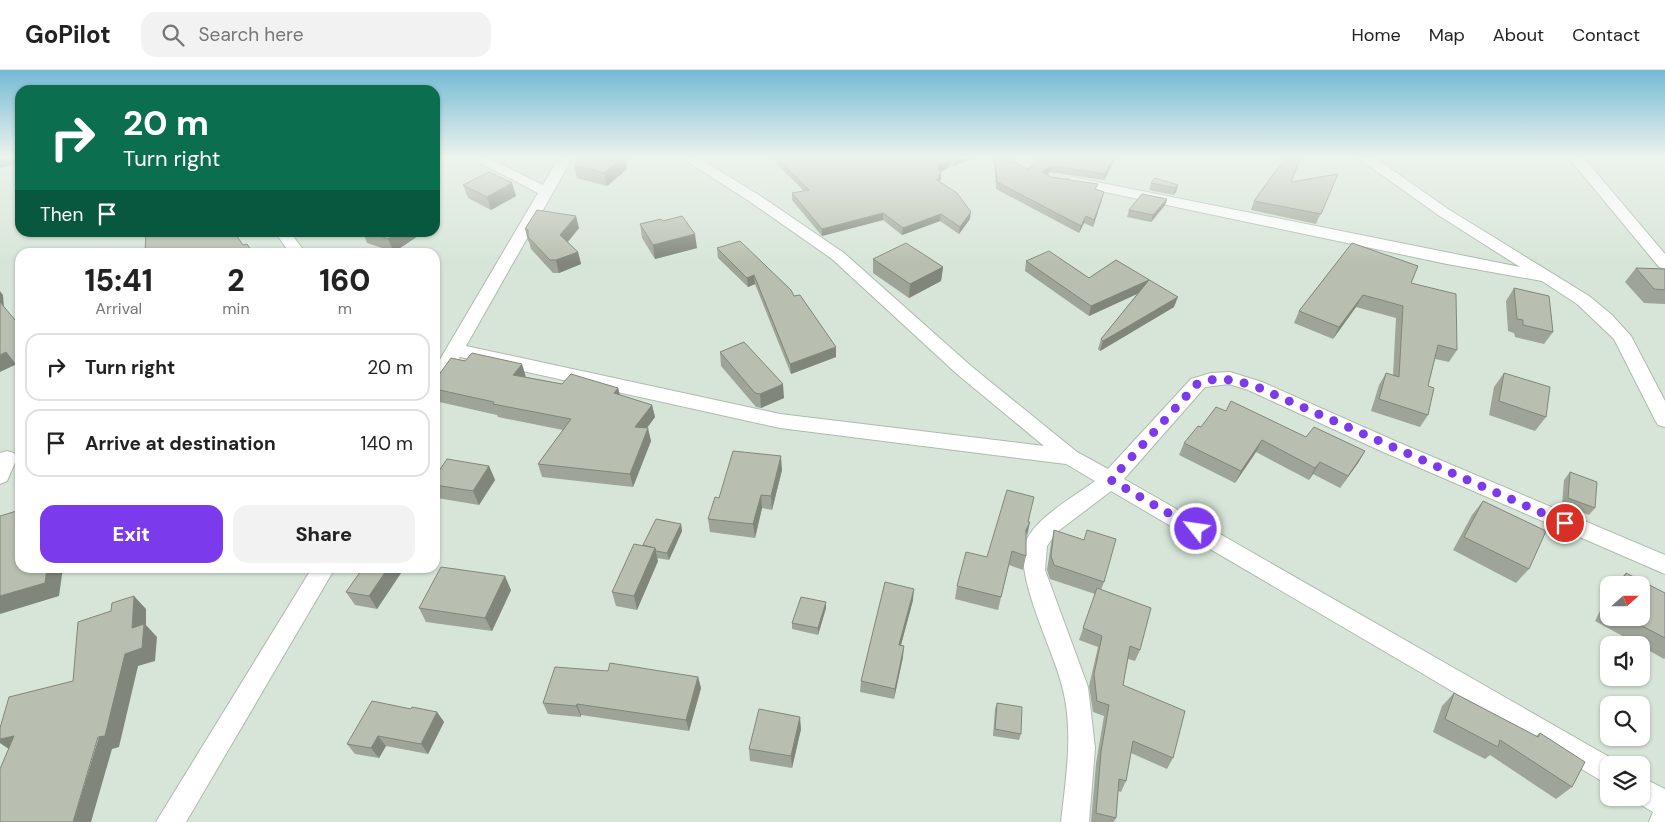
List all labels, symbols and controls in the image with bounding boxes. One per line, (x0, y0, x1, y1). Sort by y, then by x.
search box (141, 12, 491, 57)
text: GoPilot (25, 19, 111, 50)
icon: search (159, 21, 187, 49)
text: Search here (199, 22, 303, 47)
text: Home (1351, 23, 1401, 47)
text: Map (1429, 23, 1465, 47)
text: About (1493, 23, 1544, 47)
text: Contact (1572, 23, 1640, 47)
text: 20 m (123, 100, 209, 146)
icon: right (40, 105, 105, 170)
text: Turn right (123, 144, 220, 173)
icon: arrive (93, 200, 121, 228)
text: Then (40, 202, 83, 227)
text: 15:41 (85, 261, 153, 300)
text: 2 (227, 261, 245, 300)
text: 160 (319, 261, 370, 300)
text: Arrival (95, 298, 142, 319)
text: min (222, 298, 250, 319)
text: m (338, 298, 352, 319)
icon: right (42, 353, 70, 381)
text: Turn right (85, 355, 175, 380)
text: 20 m (367, 355, 413, 380)
icon: arrive (42, 429, 70, 457)
text: Arrive at destination (85, 431, 276, 456)
text: 140 m (361, 431, 413, 456)
position arrow (1169, 502, 1221, 554)
pin (1544, 502, 1586, 544)
button: Exit (40, 505, 223, 563)
button: Share (233, 505, 415, 563)
icon: arrive (1551, 509, 1579, 537)
north arrow (1600, 576, 1650, 626)
map controls (1600, 576, 1650, 806)
button: sound (1600, 636, 1650, 686)
button: search (1600, 696, 1650, 746)
button: layers (1600, 756, 1650, 806)

